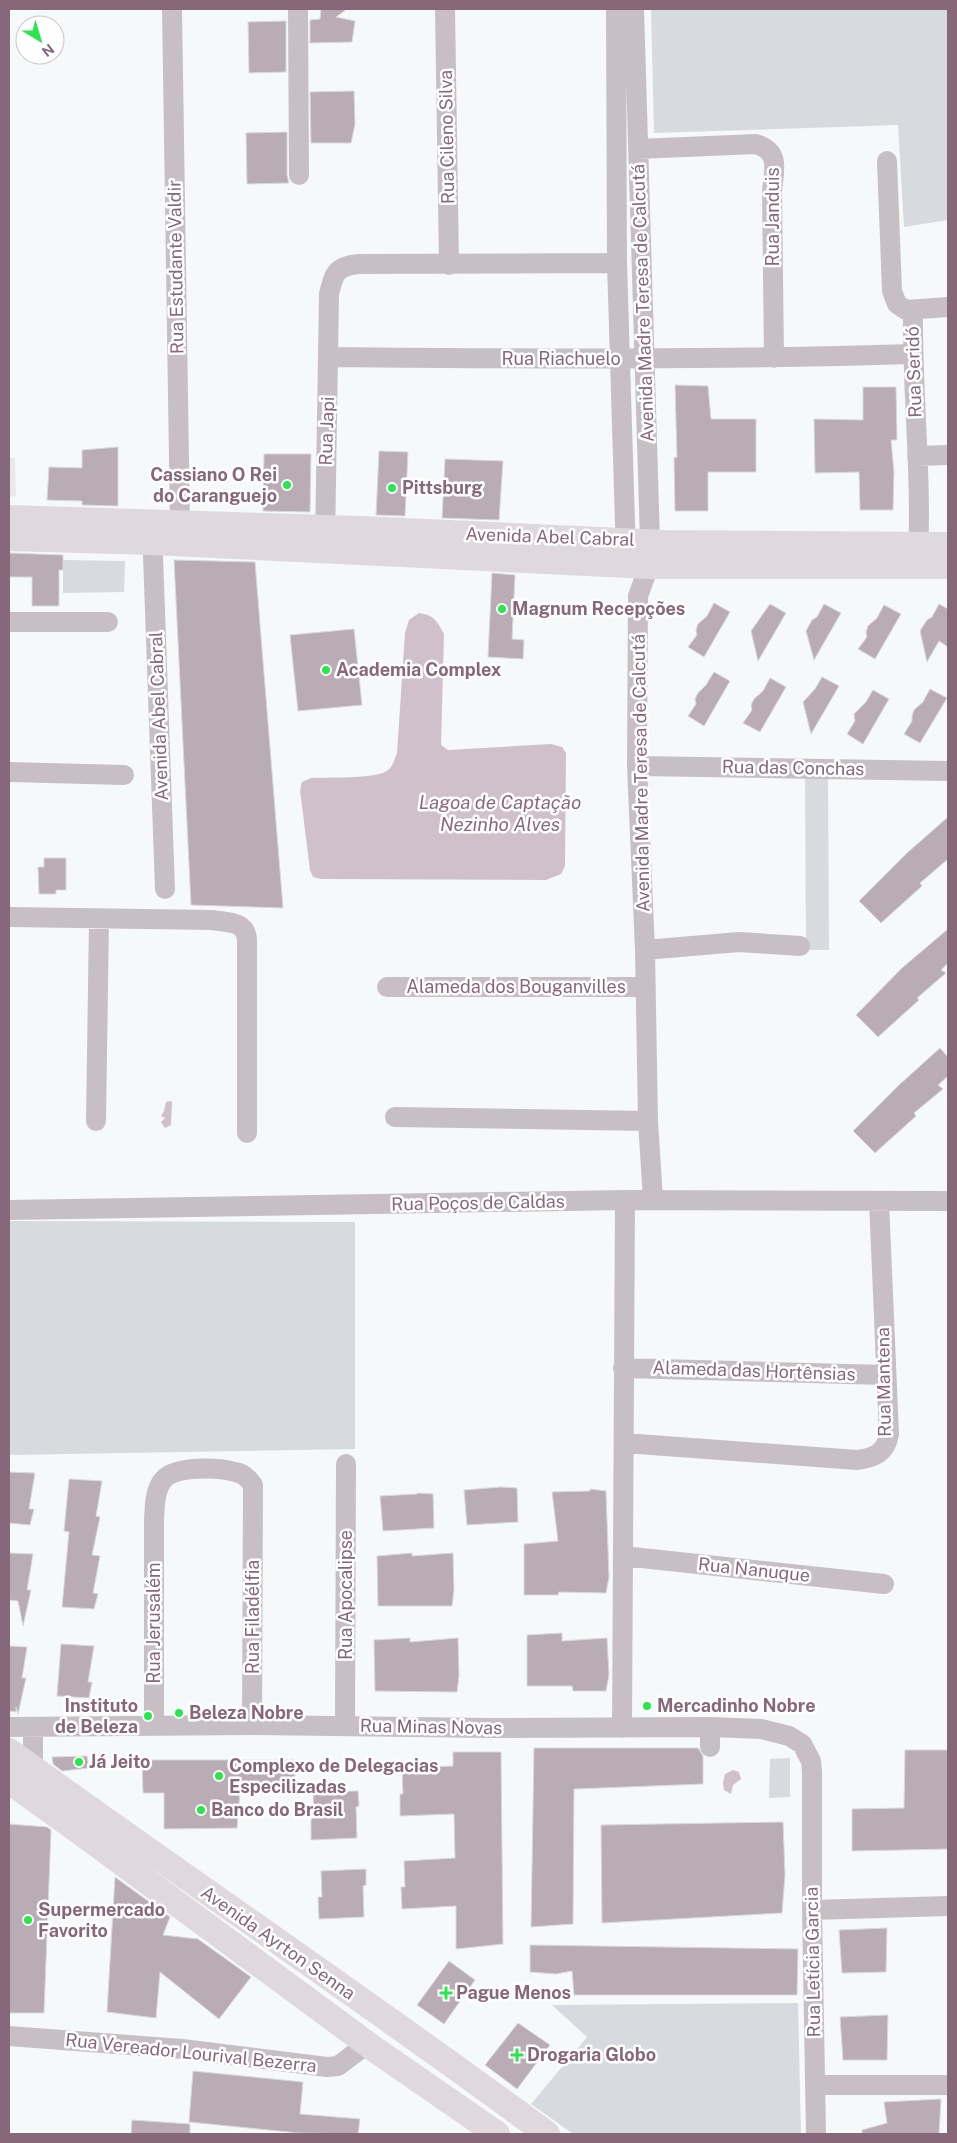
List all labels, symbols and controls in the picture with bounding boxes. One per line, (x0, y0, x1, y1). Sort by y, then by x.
north arrow (15, 15, 65, 65)
text: N (39, 41, 57, 60)
street label: Rua Cileno Silva (435, 70, 458, 204)
street label: Avenida Madre Teresa de Calcutá (627, 164, 658, 442)
street label: Rua Janduis (762, 167, 783, 267)
street label: Rua Estudante Valdir (163, 180, 188, 354)
street label: Rua Seridó (901, 326, 926, 418)
street label: Rua Riachuelo (501, 348, 621, 369)
street label: Rua Japi (315, 396, 338, 466)
place label: Cassiano O Rei do Caranguejo (150, 464, 277, 506)
place label: Pittsburg (402, 477, 483, 498)
marker: Cassiano O Rei do Caranguejo (281, 479, 293, 491)
marker: Pittsburg (386, 482, 398, 494)
street label: Avenida Abel Cabral (465, 523, 635, 550)
place label: Magnum Recepções (512, 598, 685, 619)
marker: Magnum Recepções (496, 603, 508, 615)
street label: Avenida Abel Cabral (145, 631, 172, 801)
street label: Avenida Madre Teresa de Calcutá (628, 634, 653, 912)
place label: Academia Complex (336, 659, 502, 680)
marker: Academia Complex (320, 664, 332, 676)
street label: Rua das Conchas (722, 756, 864, 779)
water label: Lagoa de Captação Nezinho Alves (419, 791, 581, 835)
street label: Alameda dos Bouganvilles (406, 976, 626, 997)
street label: Rua Poços de Caldas (391, 1190, 565, 1215)
street label: Rua Mantena (872, 1327, 895, 1437)
street label: Alameda das Hortênsias (652, 1356, 856, 1385)
street label: Rua Apocalipse (335, 1530, 356, 1660)
street label: Rua Nanuque (697, 1553, 811, 1586)
street label: Rua Filadélfia (242, 1560, 263, 1674)
street label: Rua Jerusalém (143, 1562, 164, 1684)
place label: Instituto de Beleza (55, 1695, 138, 1737)
place label: Mercadinho Nobre (657, 1695, 816, 1716)
marker: Mercadinho Nobre (641, 1700, 653, 1712)
place label: Beleza Nobre (189, 1702, 304, 1723)
marker: Beleza Nobre (173, 1707, 185, 1719)
marker: Instituto de Beleza (142, 1710, 154, 1722)
street label: Rua Minas Novas (360, 1715, 502, 1738)
place label: Já Jeito (89, 1751, 150, 1772)
place label: Complexo de Delegacias Especilizadas (229, 1755, 438, 1797)
marker: Já Jeito (73, 1756, 85, 1768)
marker: Complexo de Delegacias Especilizadas (213, 1770, 225, 1782)
place label: Banco do Brasil (211, 1799, 344, 1820)
marker: Banco do Brasil (195, 1804, 207, 1816)
street label: Avenida Ayrton Senna (197, 1881, 359, 2004)
street label: Rua Letícia Garcia (801, 1887, 824, 2037)
place label: Supermercado Favorito (38, 1899, 165, 1941)
marker: Supermercado Favorito (22, 1914, 34, 1926)
place label: Pague Menos (456, 1982, 571, 2003)
marker: Pague Menos (440, 1987, 452, 1999)
street label: Rua Vereador Lourival Bezerra (64, 2029, 318, 2076)
place label: Drogaria Globo (527, 2044, 656, 2065)
marker: Drogaria Globo (511, 2049, 523, 2061)

